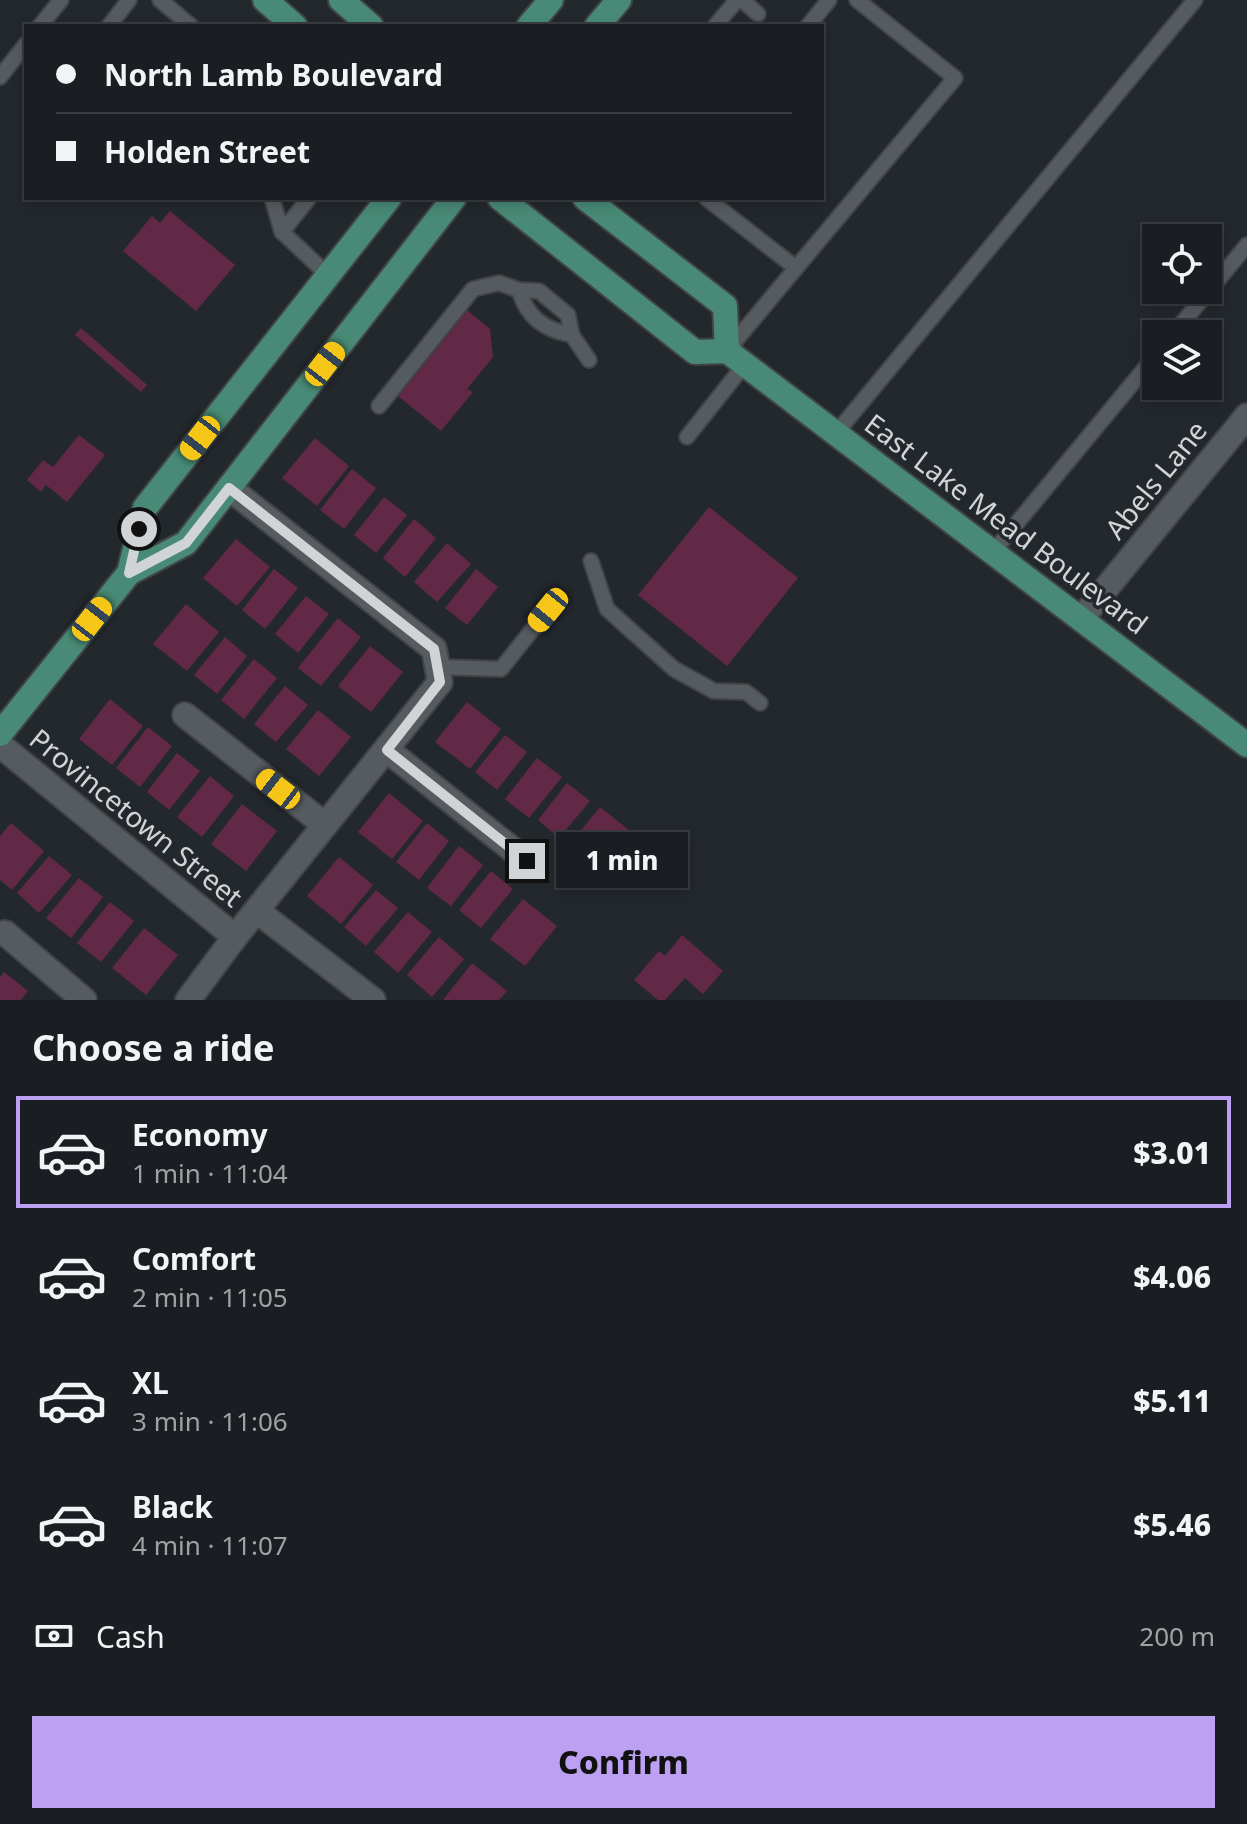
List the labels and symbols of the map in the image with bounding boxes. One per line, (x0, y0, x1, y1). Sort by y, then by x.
car (301, 338, 349, 390)
street label: East Lake Mead Boulevard (857, 404, 1156, 642)
car (176, 412, 224, 464)
street label: Abels Lane (1096, 412, 1215, 547)
route start (121, 511, 157, 547)
car (524, 584, 572, 636)
car (68, 593, 116, 645)
street label: Provincetown Street (22, 720, 251, 915)
car (252, 765, 304, 813)
callout: 1 min (555, 833, 687, 889)
route end (509, 843, 545, 879)

